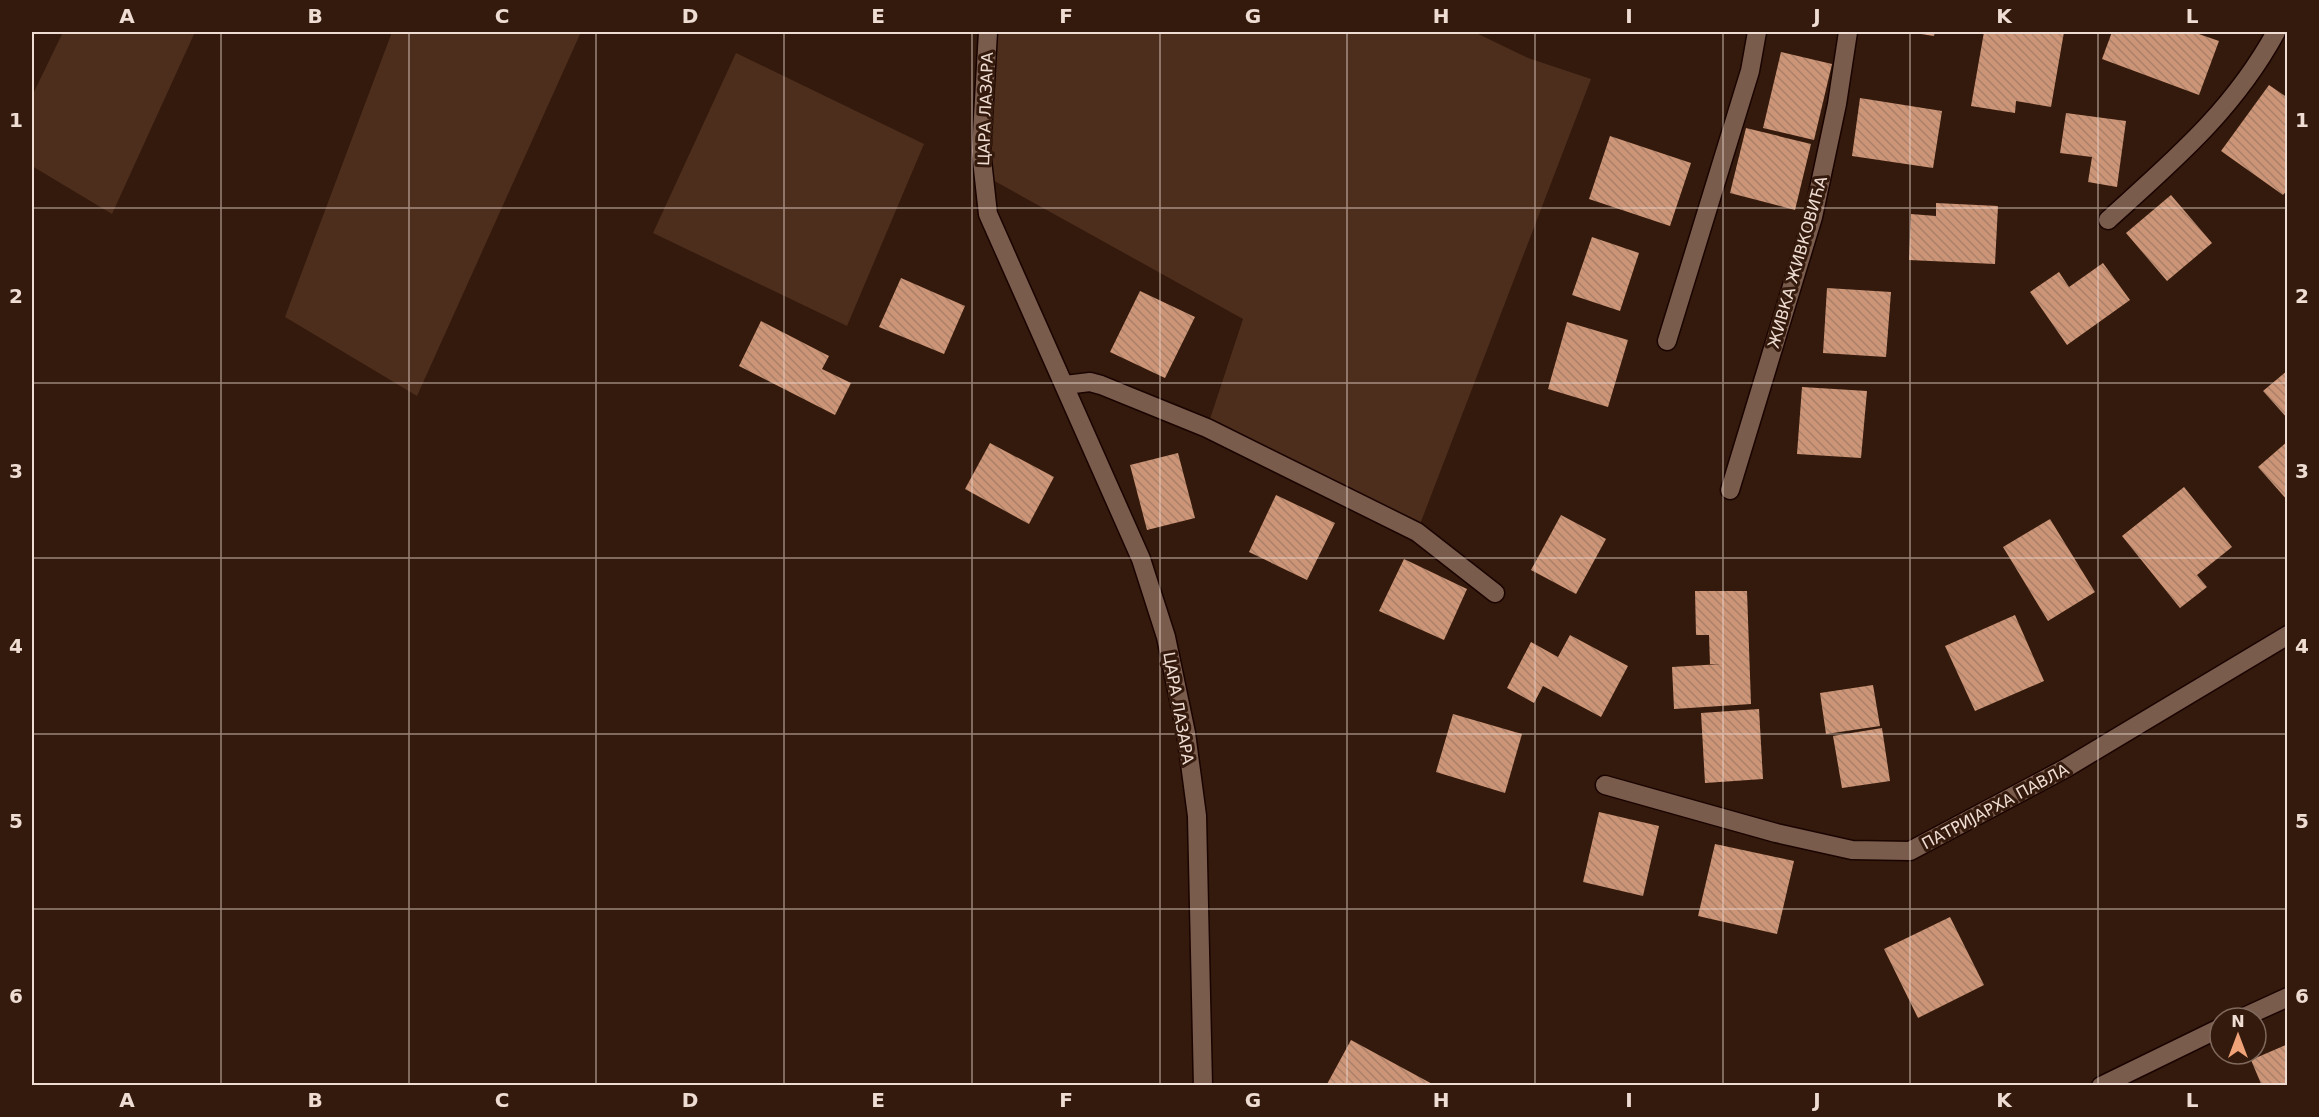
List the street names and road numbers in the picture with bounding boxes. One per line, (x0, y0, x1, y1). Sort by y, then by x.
street label: ЦАРА ЛАЗАРА (974, 52, 997, 166)
street label: ЖИВКА ЖИВКОВИЋА (1764, 174, 1831, 350)
street label: ЦАРА ЛАЗАРА (1159, 650, 1198, 766)
street label: ПАТРИЈАРХА ПАВЛА (1919, 760, 2072, 853)

